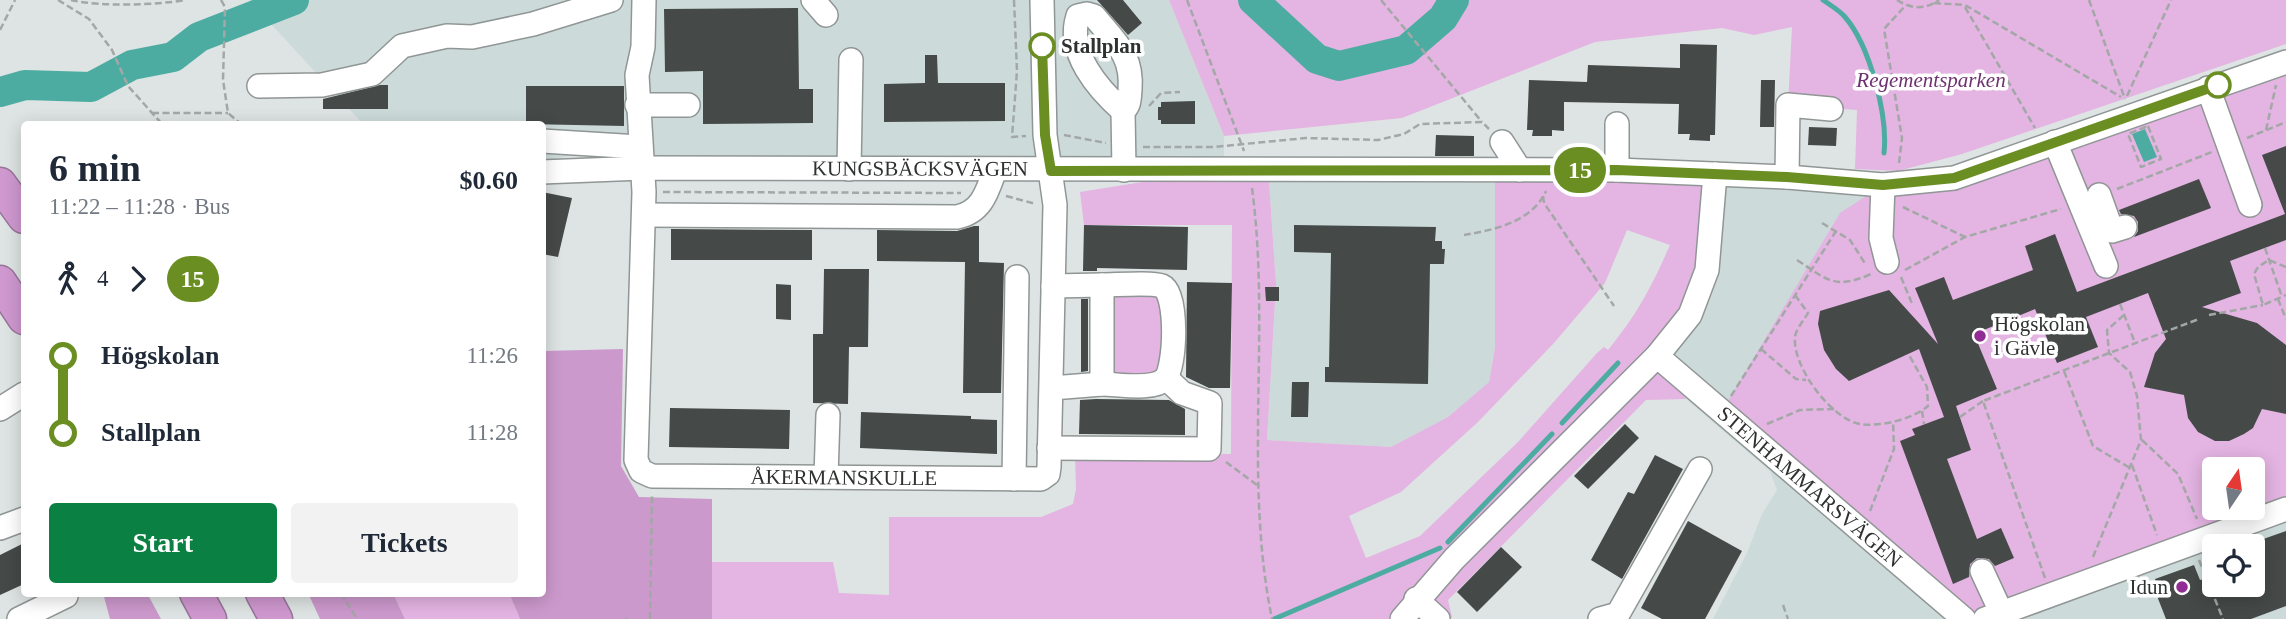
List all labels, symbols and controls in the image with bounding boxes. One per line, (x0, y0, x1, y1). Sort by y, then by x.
marker: Stallplan (1029, 33, 1055, 59)
place label: Stallplan (1061, 34, 1142, 58)
park label: Regementsparken (1855, 68, 2006, 92)
unlabelled marker (2205, 72, 2231, 98)
text: 6 min (49, 147, 141, 189)
line badge: 15 (1548, 147, 1612, 193)
street label: KUNGSBÄCKSVÄGEN (812, 156, 1028, 181)
text: 15 (1568, 157, 1592, 183)
text: $0.60 (460, 166, 518, 195)
text: 11:22 – 11:28 · Bus (49, 194, 230, 219)
icon: walk (49, 260, 87, 298)
icon: forward (119, 260, 157, 298)
text: 4 (97, 266, 109, 291)
text: 15 (181, 266, 205, 292)
place label: Högskolan i Gävle (1994, 312, 2085, 360)
marker: Högskolan i Gävle (1972, 328, 1988, 344)
text: Högskolan (101, 341, 220, 370)
text: 11:26 (466, 343, 518, 368)
street label: STENHAMMARSVÄGEN (1713, 401, 1907, 572)
text: Stallplan (101, 418, 201, 447)
text: 11:28 (466, 420, 518, 445)
north arrow (2202, 457, 2264, 520)
map controls (2202, 457, 2265, 597)
street label: ÅKERMANSKULLE (750, 465, 937, 490)
button: Start (49, 503, 277, 583)
button: Tickets (291, 503, 518, 583)
button: locate (2202, 534, 2265, 597)
place label: Idun (2130, 575, 2168, 599)
marker: Idun (2174, 579, 2190, 595)

